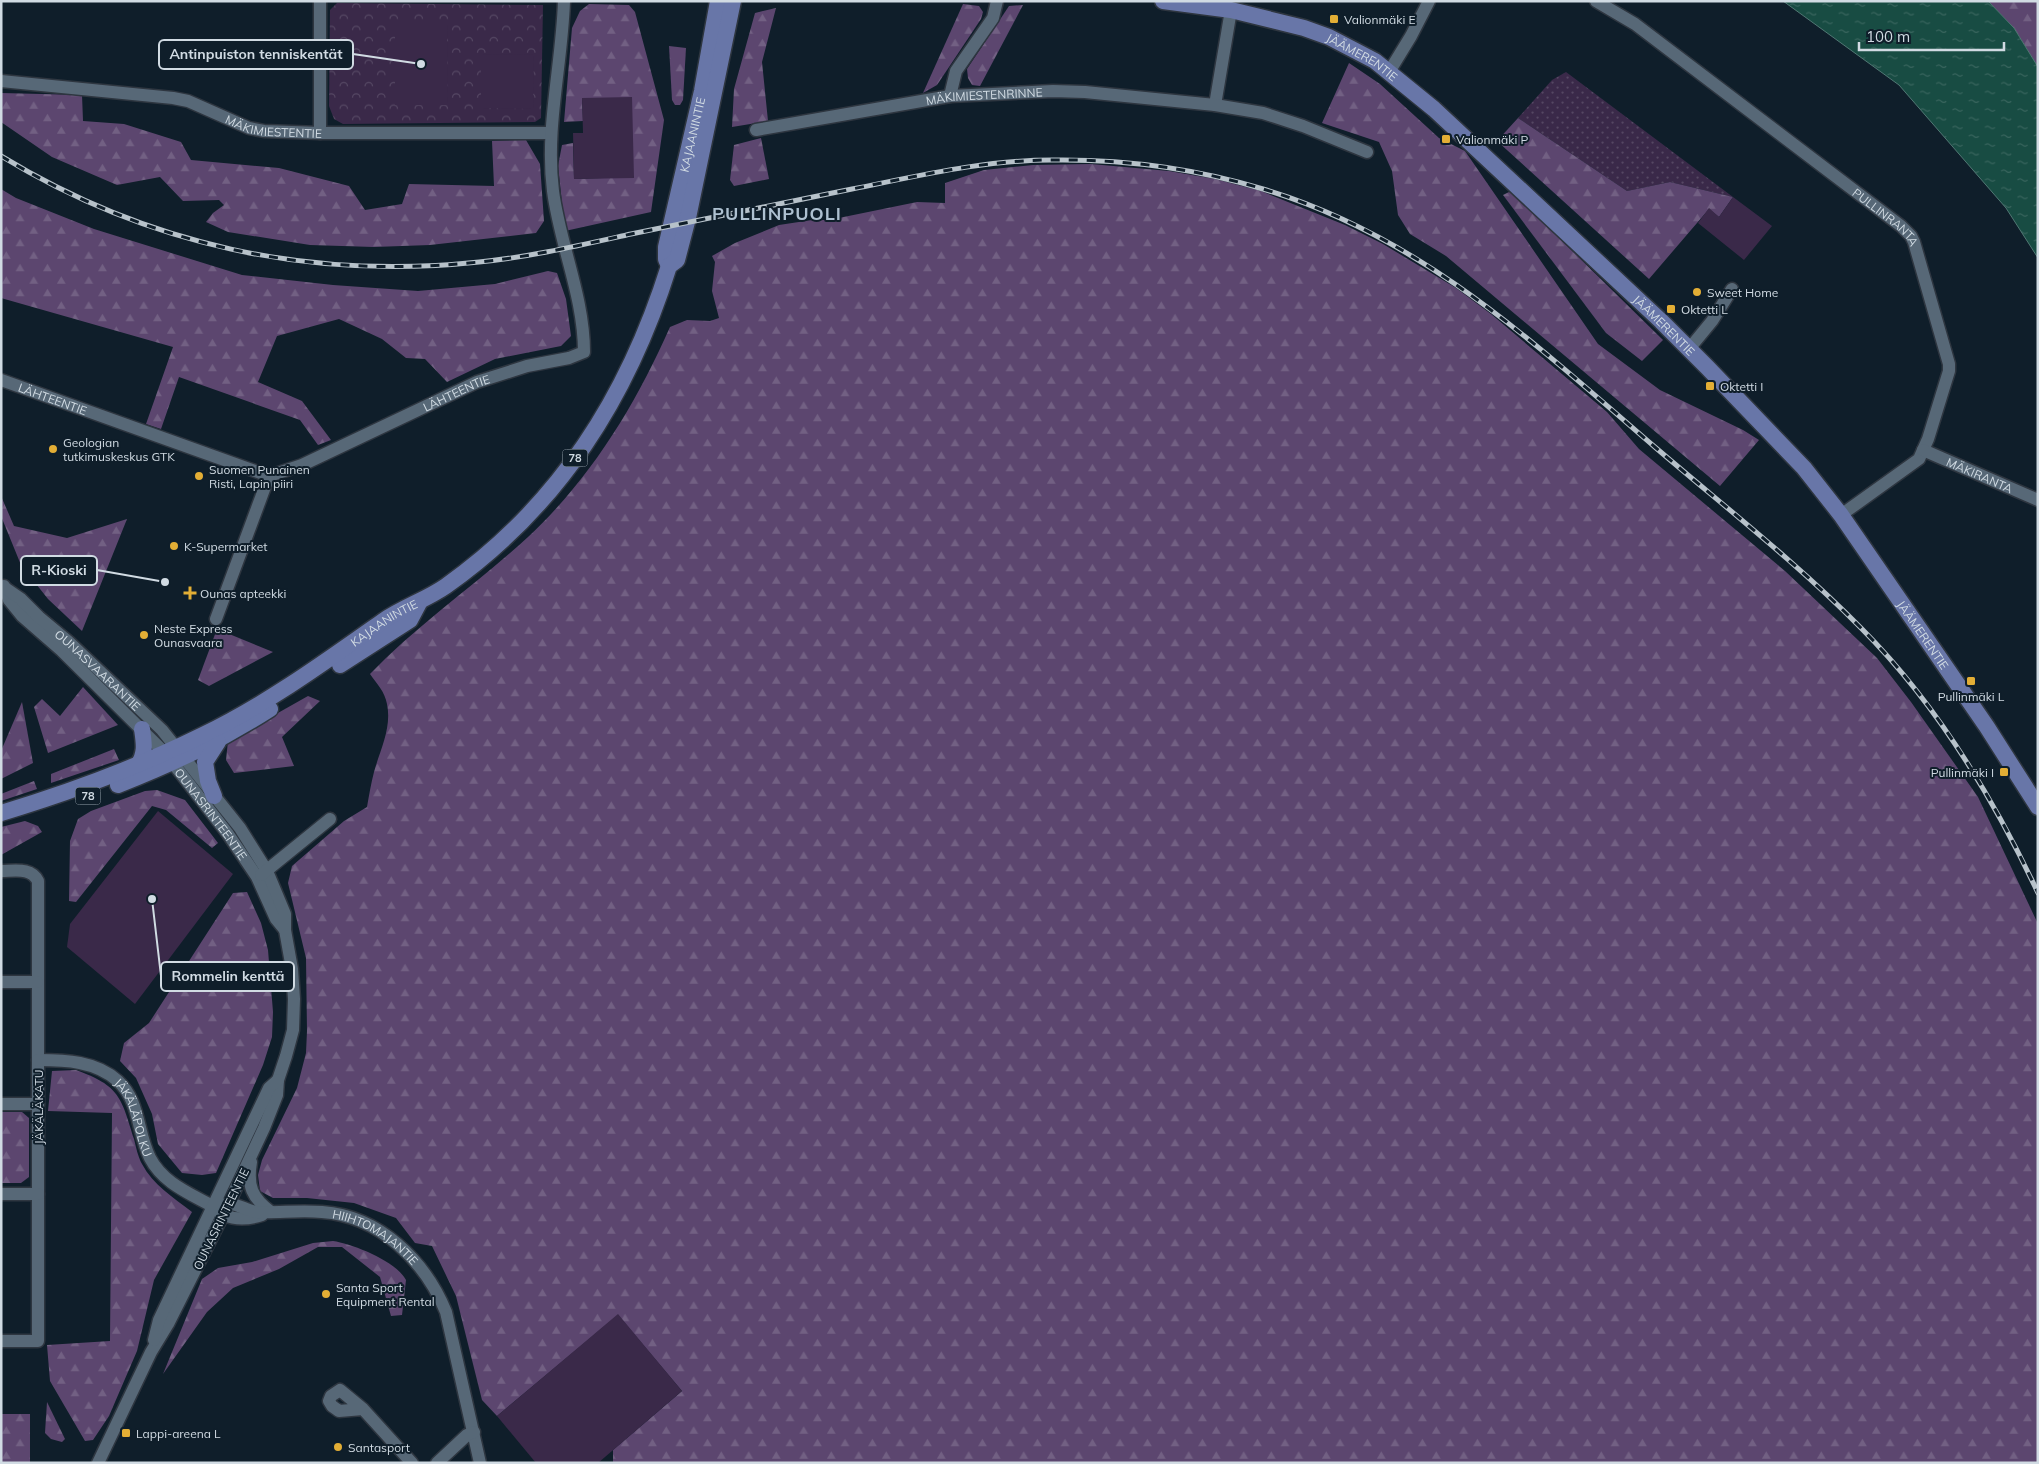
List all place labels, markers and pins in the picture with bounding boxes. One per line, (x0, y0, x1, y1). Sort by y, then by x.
place label: Valionmäki E (1344, 12, 1415, 27)
marker: Valionmäki E (1328, 13, 1340, 25)
callout: Antinpuiston tenniskentät (159, 40, 353, 69)
place label: Valionmäki P (1456, 132, 1528, 147)
marker: Valionmäki P (1440, 133, 1452, 145)
place label: Sweet Home (1707, 285, 1778, 300)
marker: Sweet Home (1691, 286, 1703, 298)
place label: Oktetti L (1681, 302, 1728, 317)
marker: Oktetti L (1665, 303, 1677, 315)
place label: Oktetti I (1720, 379, 1763, 394)
marker: Oktetti I (1704, 380, 1716, 392)
place label: Geologian tutkimuskeskus GTK (63, 435, 175, 464)
marker: Geologian tutkimuskeskus GTK (47, 443, 59, 455)
place label: Suomen Punainen Risti, Lapin piiri (209, 462, 310, 491)
marker: Suomen Punainen Risti, Lapin piiri (193, 470, 205, 482)
place label: K-Supermarket (184, 539, 267, 554)
marker: K-Supermarket (168, 540, 180, 552)
callout: R-Kioski (21, 556, 97, 585)
place label: Ounas apteekki (200, 586, 286, 601)
marker: Ounas apteekki (184, 587, 196, 599)
place label: Neste Express Ounasvaara (154, 621, 233, 650)
marker: Neste Express Ounasvaara (138, 629, 150, 641)
marker: Pullinmäki L (1965, 675, 1977, 687)
place label: Pullinmäki L (1938, 689, 2005, 704)
place label: Pullinmäki I (1931, 765, 1994, 780)
marker: Pullinmäki I (1998, 766, 2010, 778)
callout: Rommelin kenttä (161, 962, 294, 991)
place label: Santa Sport Equipment Rental (336, 1280, 435, 1309)
marker: Santa Sport Equipment Rental (320, 1288, 332, 1300)
place label: Lappi-areena L (136, 1426, 221, 1441)
marker: Lappi-areena L (120, 1427, 132, 1439)
place label: Santasport (348, 1440, 410, 1455)
marker: Santasport (332, 1441, 344, 1453)

